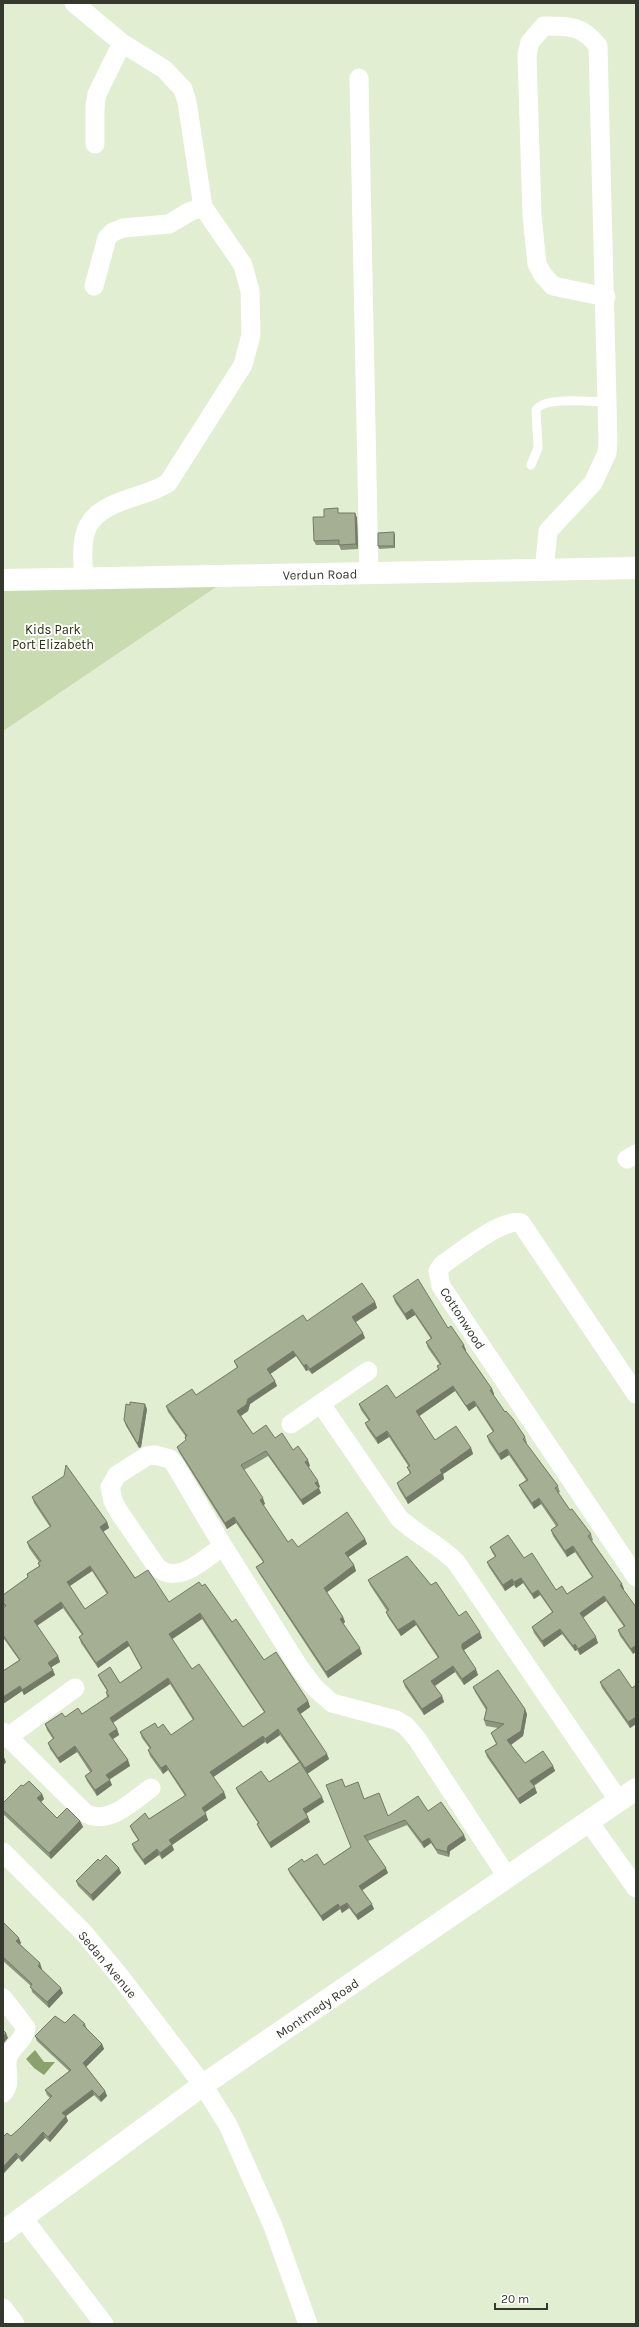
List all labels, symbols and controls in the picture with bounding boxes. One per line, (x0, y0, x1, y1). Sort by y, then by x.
street label: Verdun Road (283, 566, 357, 583)
park label: Kids Park Port Elizabeth (12, 622, 94, 652)
street label: Cottonwood (437, 1284, 488, 1352)
street label: Sedan Avenue (75, 1928, 140, 2001)
street label: Montmedy Road (273, 1975, 361, 2042)
scale bar (495, 2285, 547, 2311)
text: 20 m (501, 2292, 529, 2306)

